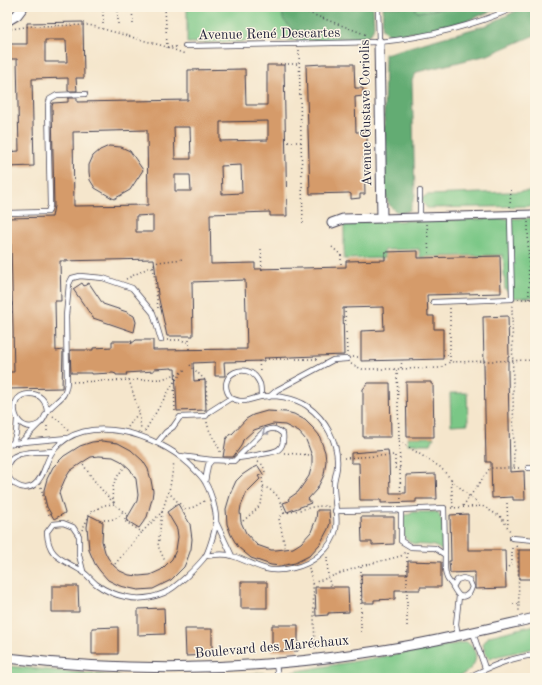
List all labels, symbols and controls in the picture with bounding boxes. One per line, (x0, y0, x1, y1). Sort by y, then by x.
street label: Avenue René Descartes (198, 26, 340, 42)
street label: Avenue Gustave Coriolis (358, 39, 374, 187)
one-way arrow (262, 428, 269, 435)
street label: Boulevard des Maréchaux (194, 633, 350, 661)

